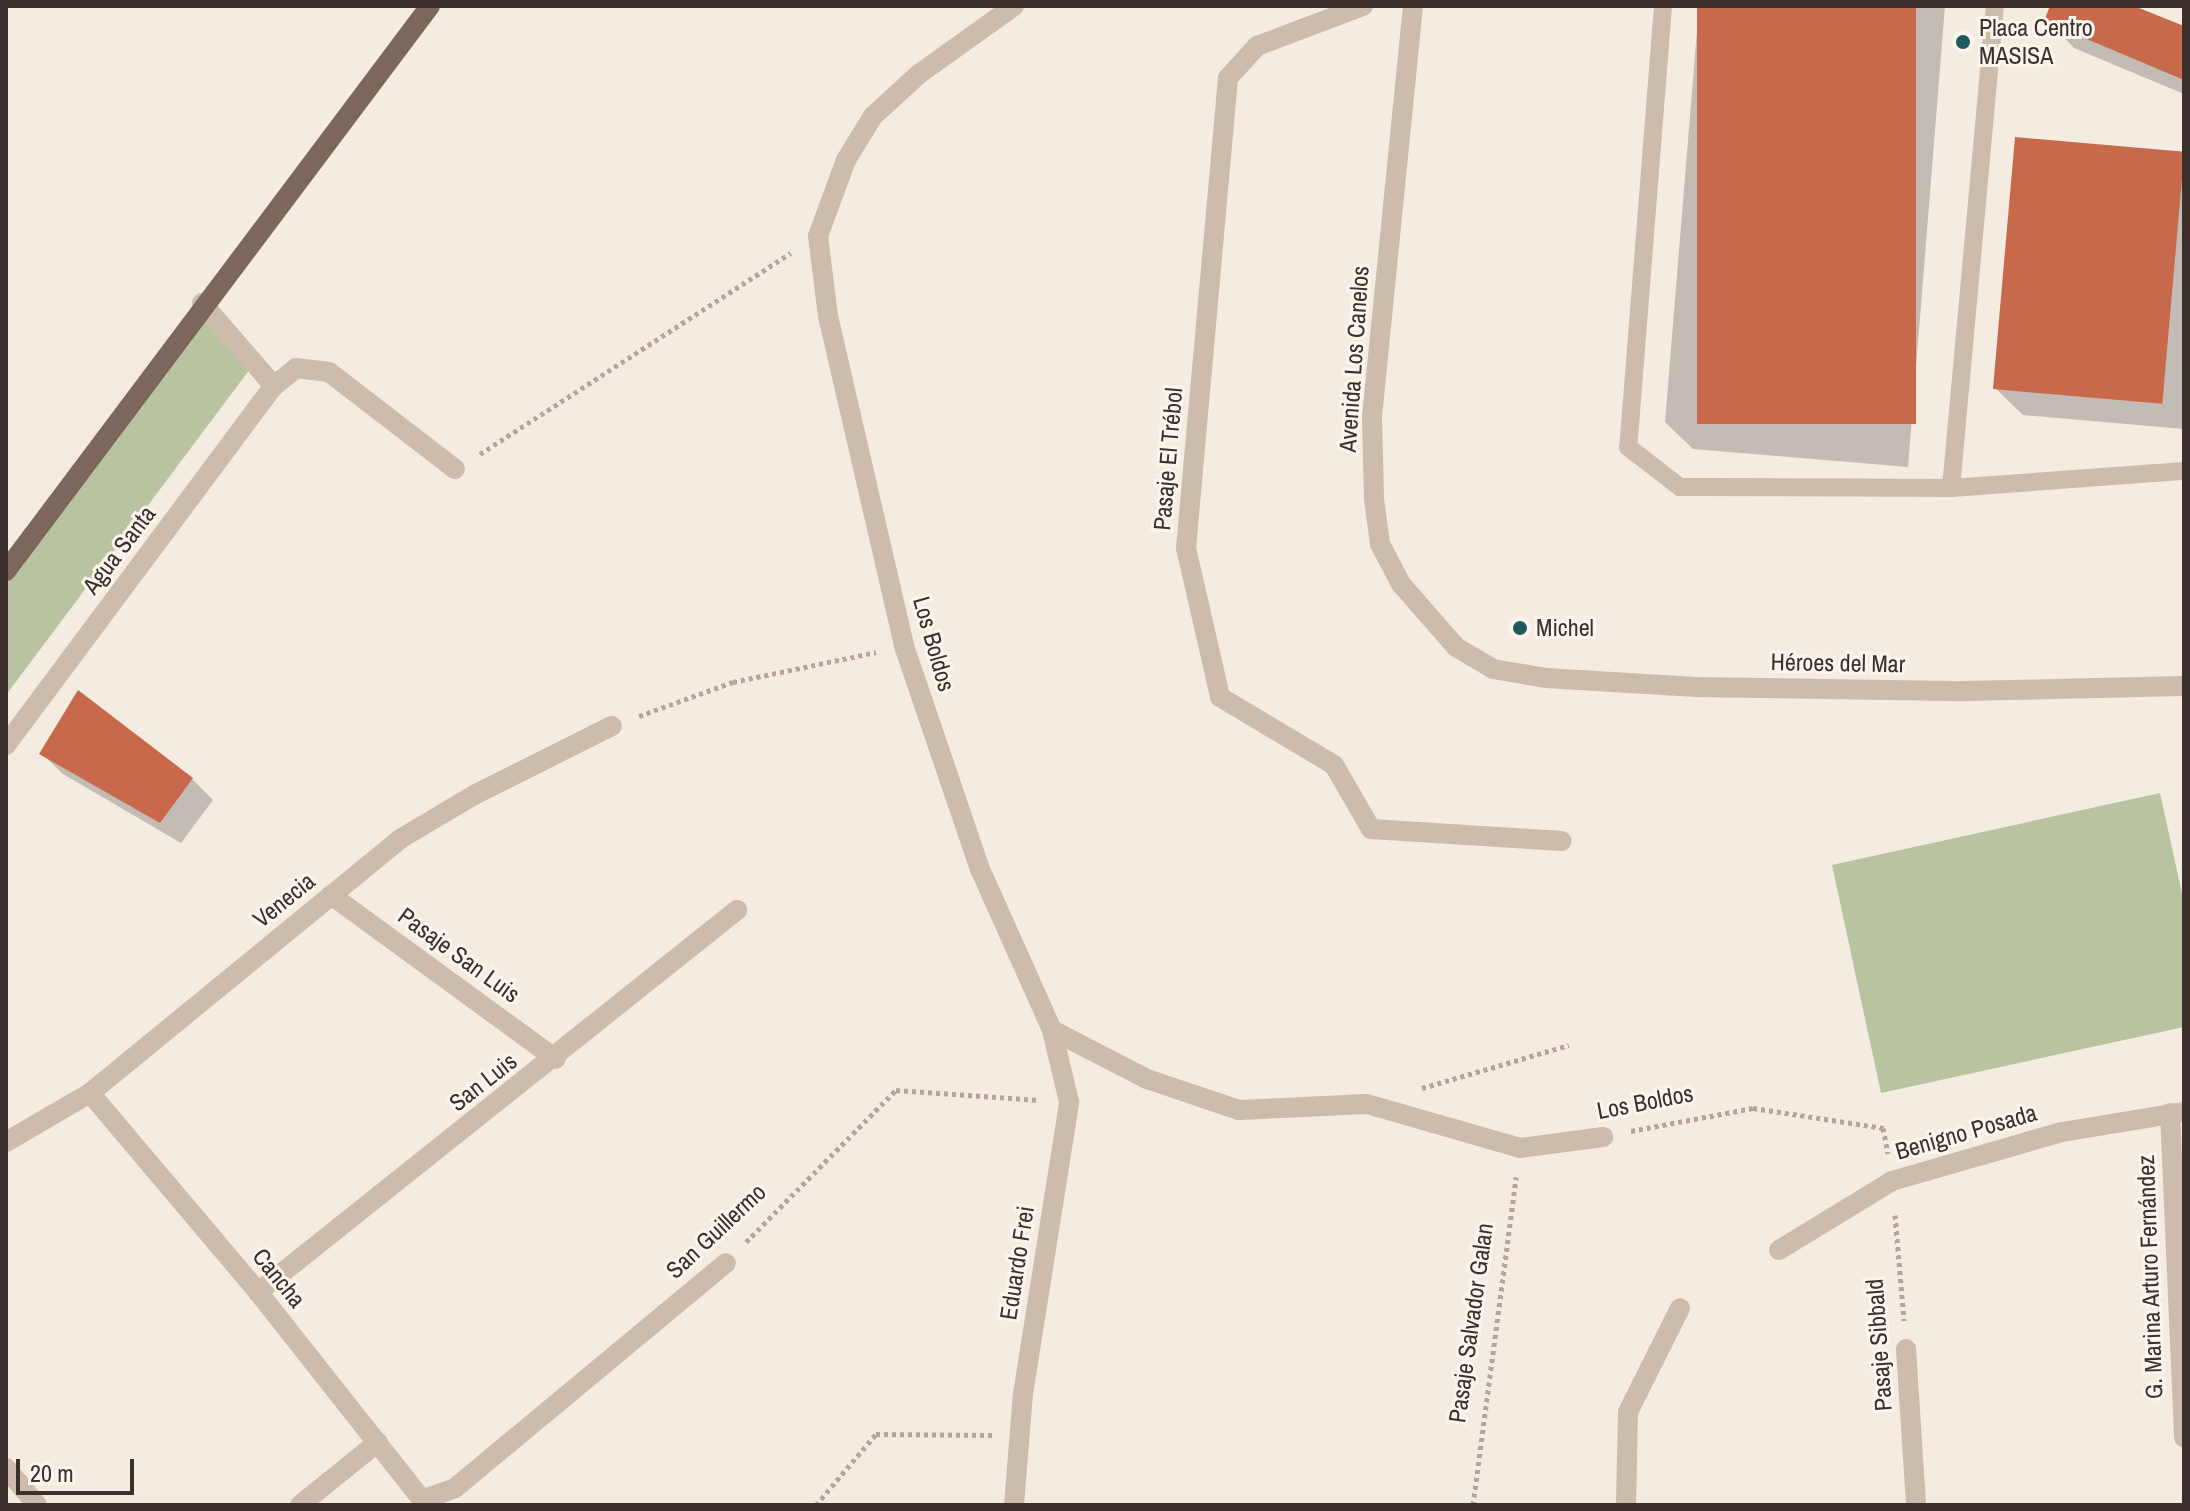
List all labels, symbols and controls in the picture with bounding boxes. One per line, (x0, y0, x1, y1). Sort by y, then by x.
place label: Placa Centro MASISA (1979, 14, 2093, 70)
marker: Placa Centro MASISA (1954, 33, 1972, 51)
street label: Avenida Los Canelos (1333, 265, 1375, 453)
street label: Pasaje El Trébol (1147, 386, 1189, 532)
street label: Agua Santa (77, 500, 161, 600)
street label: Los Boldos (907, 593, 961, 695)
place label: Michel (1536, 614, 1594, 642)
marker: Michel (1511, 619, 1529, 637)
street label: Héroes del Mar (1770, 647, 1906, 679)
street label: Venecia (247, 866, 321, 934)
street label: Pasaje San Luis (393, 901, 525, 1009)
street label: San Luis (444, 1047, 522, 1117)
street label: Los Boldos (1594, 1079, 1696, 1125)
street label: Benigno Posada (1892, 1098, 2040, 1166)
street label: G. Marina Arturo Fernández (2131, 1154, 2169, 1400)
street label: San Guillermo (660, 1178, 772, 1284)
street label: Eduardo Frei (994, 1204, 1040, 1322)
street label: Pasaje Salvador Galan (1443, 1221, 1499, 1425)
street label: Cancha (246, 1243, 312, 1313)
street label: Pasaje Sibbald (1860, 1278, 1898, 1412)
scale bar (20, 1443, 138, 1493)
text: 20 m (30, 1457, 74, 1489)

